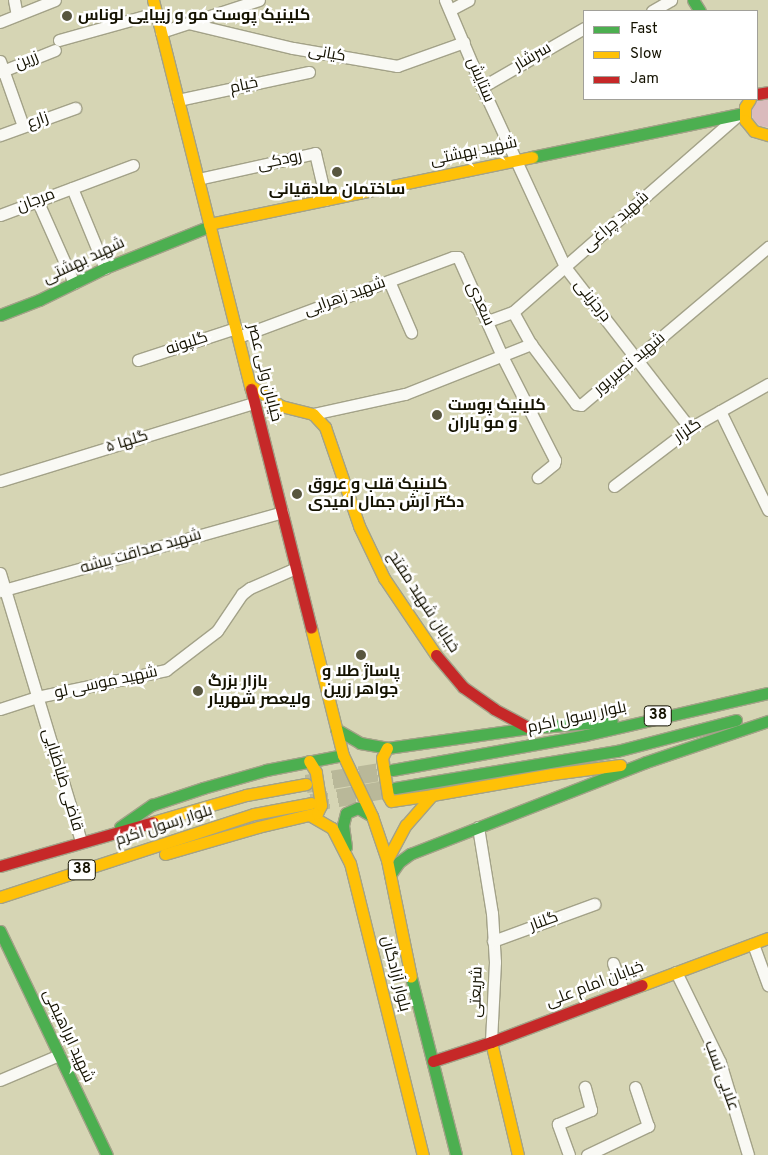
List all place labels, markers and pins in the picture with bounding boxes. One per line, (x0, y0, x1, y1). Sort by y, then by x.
place label: کلینیک پوست مو و زیبایی لوناس (78, 6, 310, 26)
marker: کلینیک پوست مو و زیبایی لوناس (60, 9, 74, 23)
marker: ساختمان صادقیانی (331, 166, 343, 178)
place label: ساختمان صادقیانی (269, 180, 405, 200)
place label: کلینیک پوست و مو باران (448, 396, 546, 434)
marker: کلینیک پوست و مو باران (430, 408, 444, 422)
place label: کلینیک قلب و عروق دکتر آرش جمال امیدی (308, 475, 464, 513)
marker: کلینیک قلب و عروق دکتر آرش جمال امیدی (290, 487, 304, 501)
marker: پاساژ طلا و جواهر زرین (355, 649, 367, 661)
place label: پاساژ طلا و جواهر زرین (322, 662, 400, 700)
place label: بازار بزرگ ولیعصر شهریار (208, 672, 311, 710)
marker: بازار بزرگ ولیعصر شهریار (192, 685, 204, 697)

